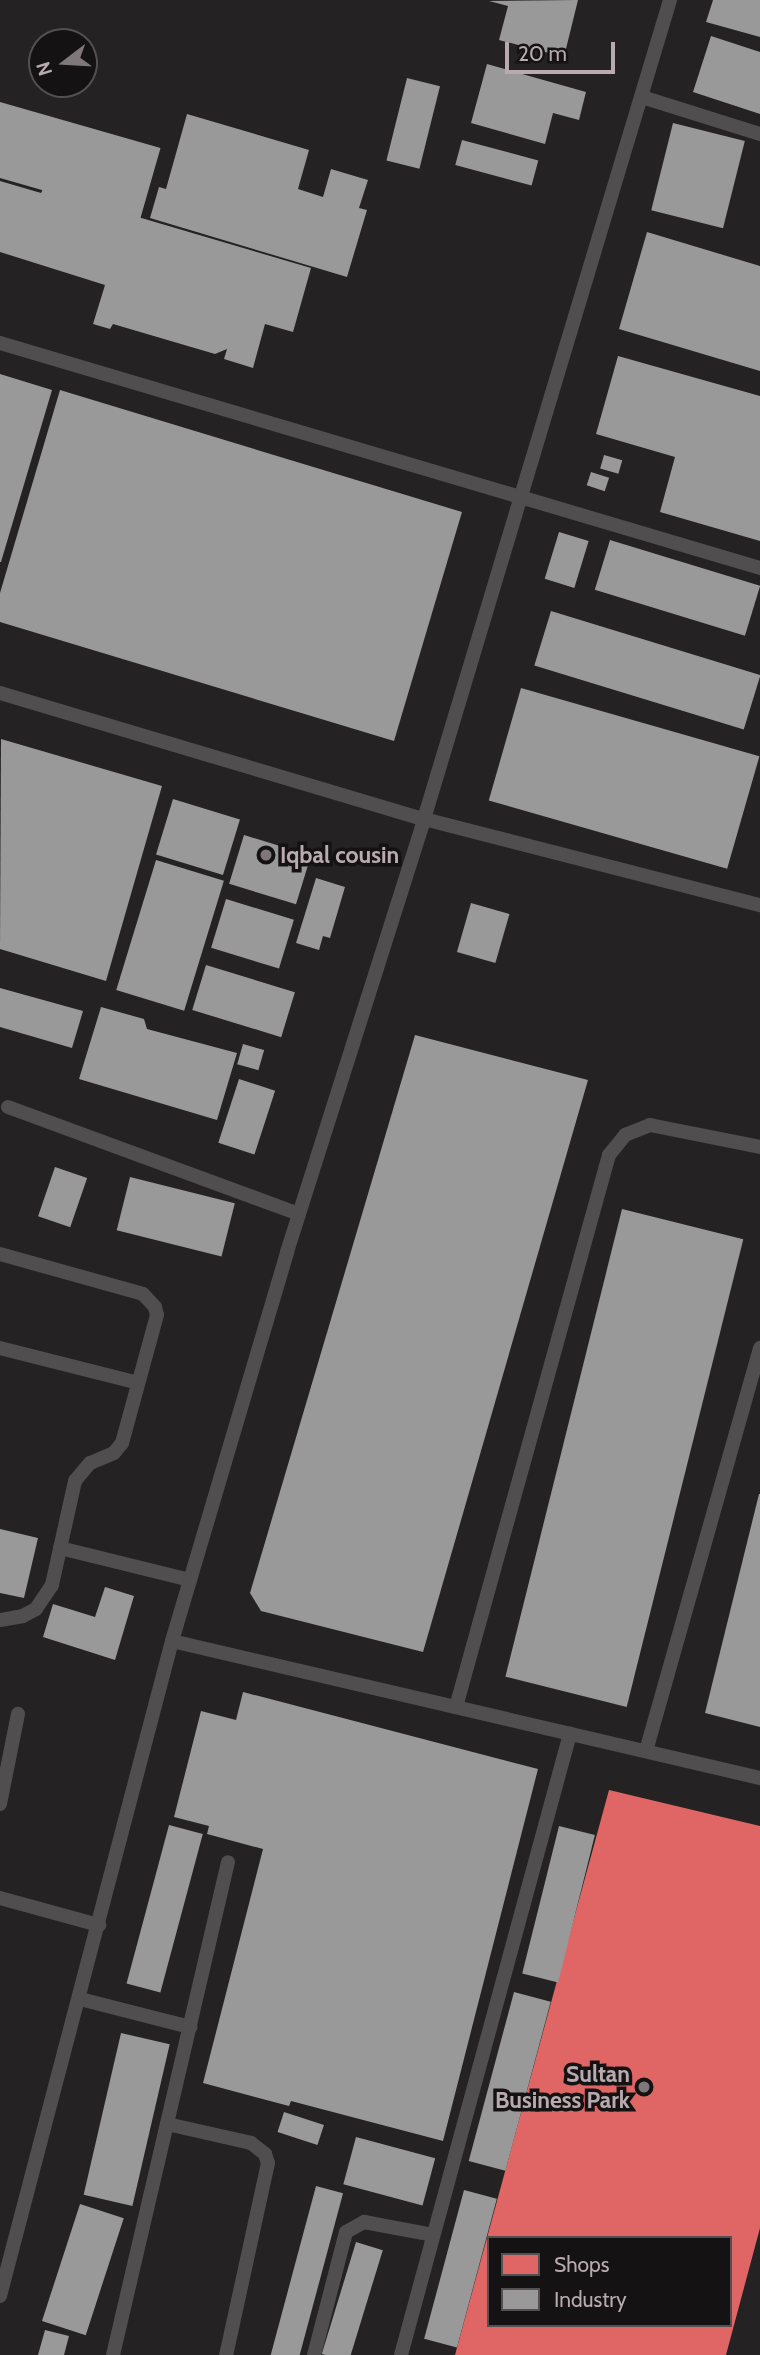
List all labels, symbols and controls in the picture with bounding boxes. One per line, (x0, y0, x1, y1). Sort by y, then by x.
north arrow (28, 28, 98, 98)
scale bar (508, 28, 618, 72)
text: 20 m (518, 41, 567, 66)
text: N (31, 59, 57, 78)
place label: Iqbal cousin (280, 841, 399, 869)
marker: Iqbal cousin (258, 847, 274, 863)
place label: Sultan Business Park (495, 2060, 630, 2114)
marker: Sultan Business Park (636, 2079, 652, 2095)
legend (487, 2236, 732, 2327)
text: Shops (554, 2252, 609, 2277)
text: Industry (554, 2287, 627, 2312)

